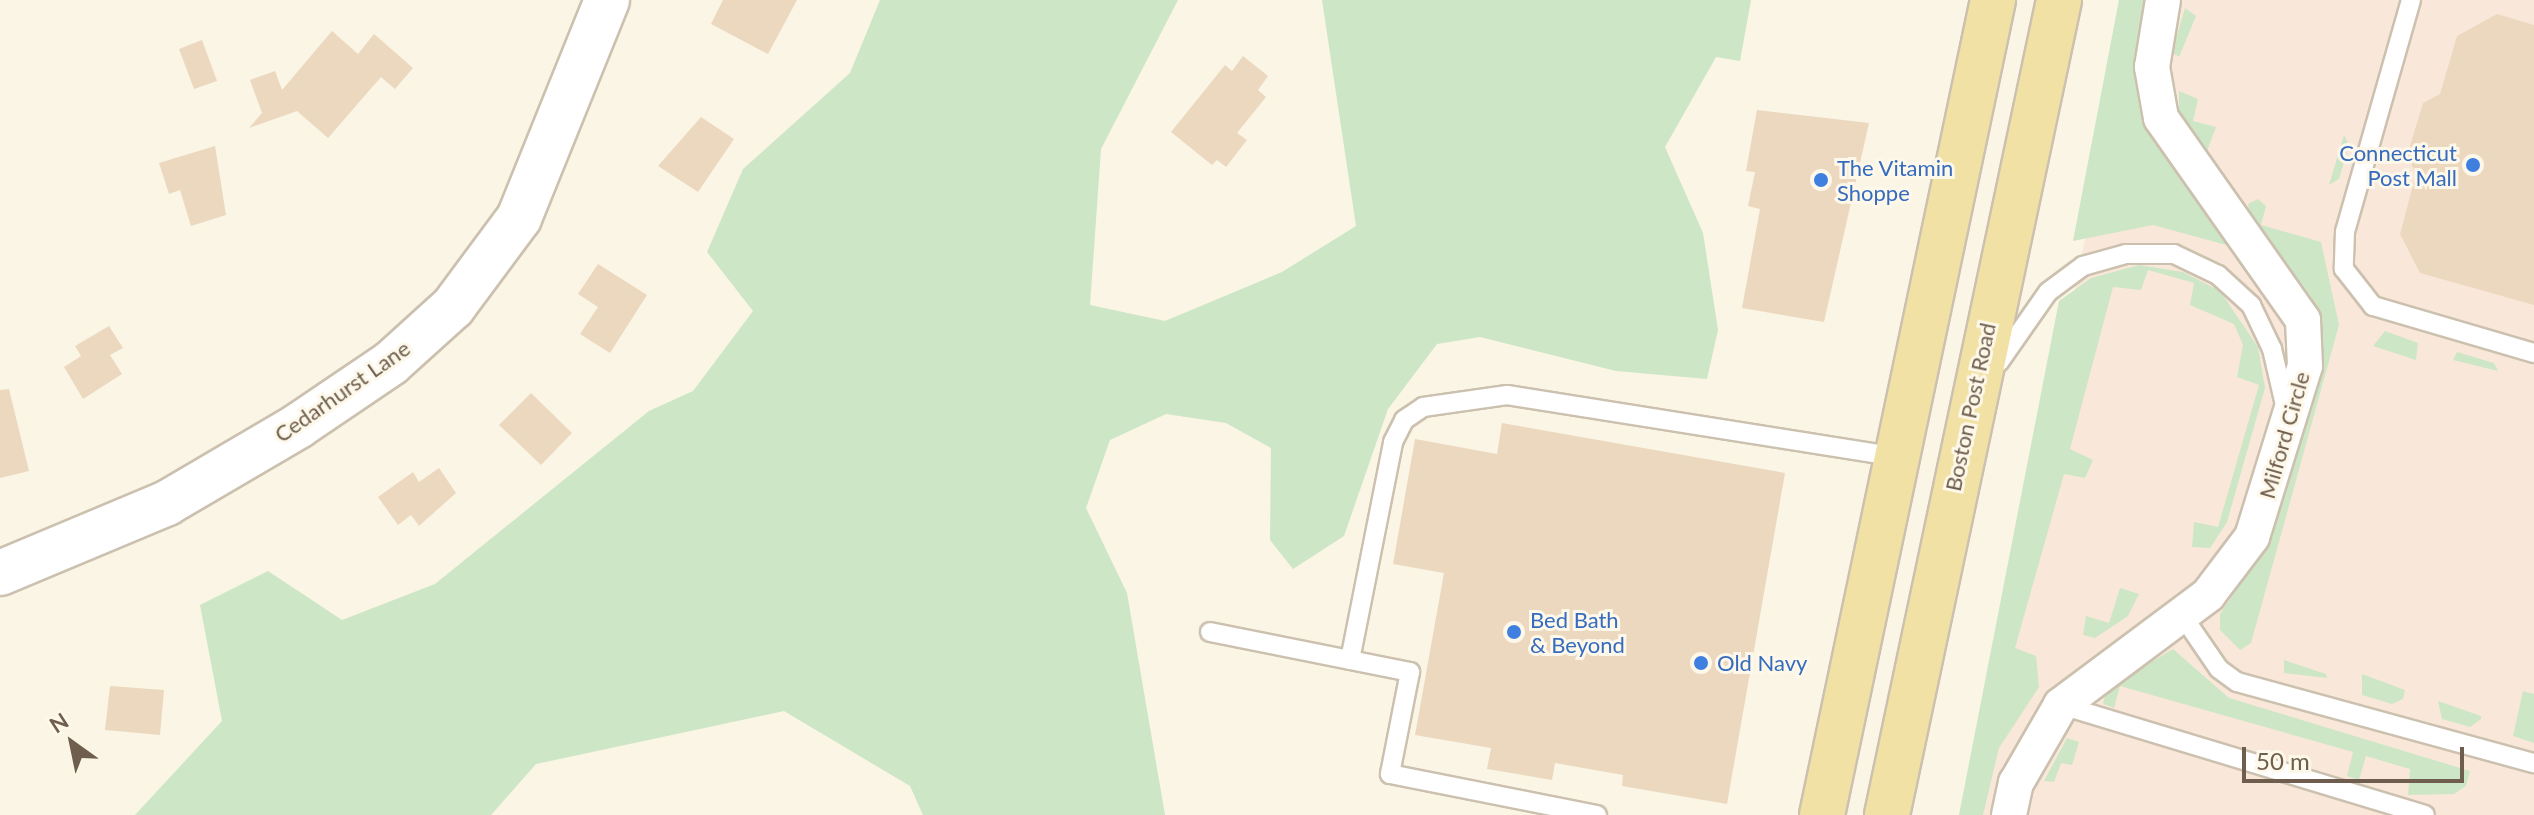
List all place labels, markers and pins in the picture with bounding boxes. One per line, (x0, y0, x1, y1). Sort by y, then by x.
place label: Connecticut Post Mall (2339, 139, 2457, 190)
place label: The Vitamin Shoppe (1837, 154, 1954, 206)
marker: Connecticut Post Mall (2464, 156, 2482, 174)
marker: The Vitamin Shoppe (1812, 171, 1830, 189)
place label: Bed Bath & Beyond (1530, 606, 1625, 658)
marker: Bed Bath & Beyond (1505, 623, 1523, 641)
place label: Old Navy (1717, 650, 1807, 676)
marker: Old Navy (1692, 654, 1710, 672)

